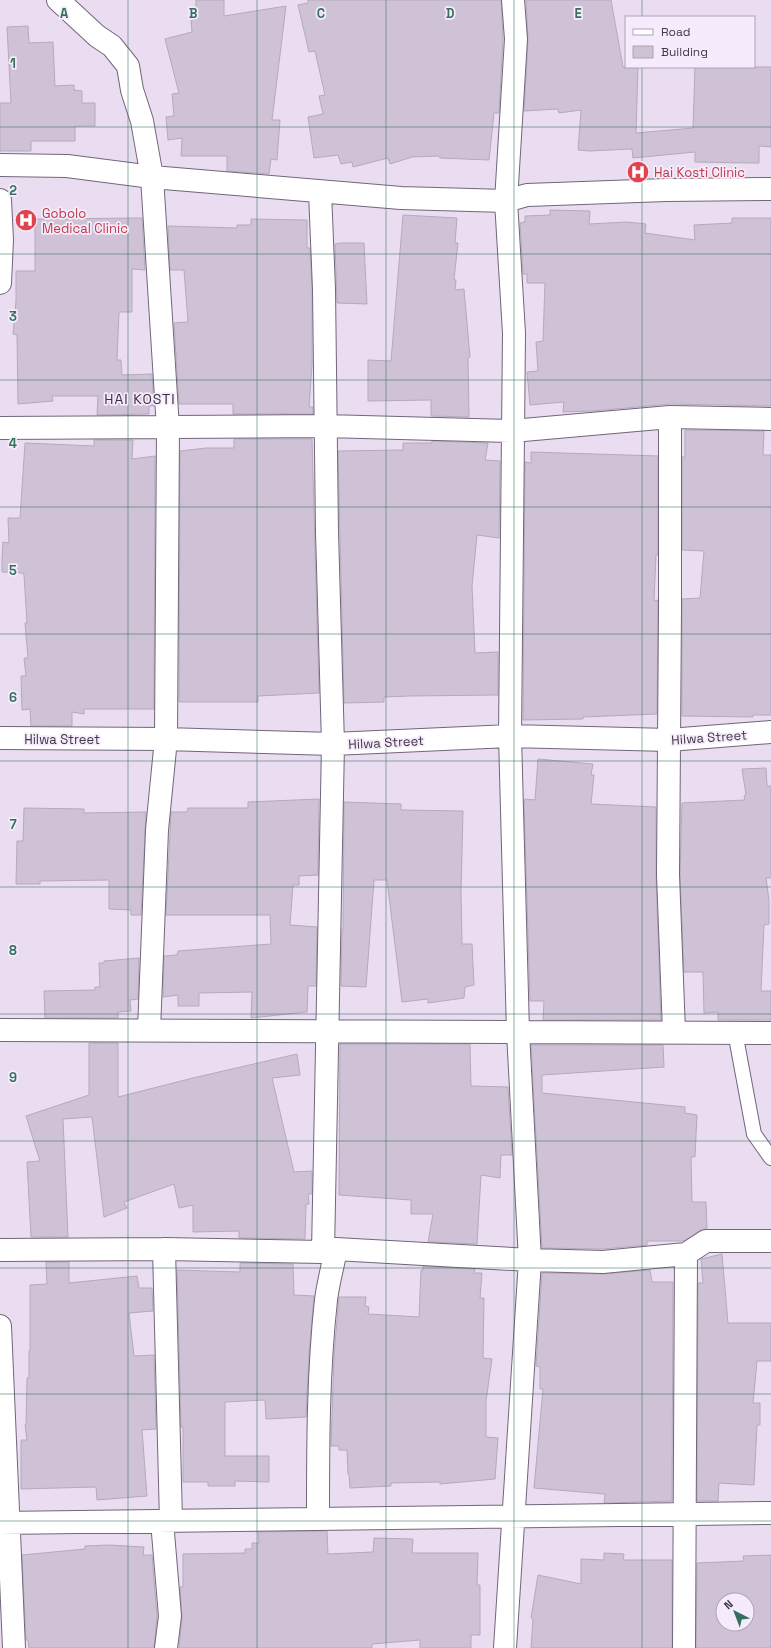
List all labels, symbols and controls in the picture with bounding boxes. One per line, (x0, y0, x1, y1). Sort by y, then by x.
text: A (60, 5, 69, 22)
text: B (189, 5, 198, 22)
text: C (317, 5, 325, 22)
text: D (446, 5, 455, 22)
text: E (574, 5, 582, 22)
legend (625, 16, 755, 68)
text: Road (661, 24, 690, 40)
text: Building (661, 44, 708, 60)
text: 1 (10, 55, 16, 72)
hospital icon: Hai Kosti Clinic (625, 159, 651, 185)
place label: Hai Kosti Clinic (654, 164, 745, 181)
text: 2 (9, 182, 17, 199)
place label: Gobolo Medical Clinic (42, 205, 128, 237)
hospital icon: Gobolo Medical Clinic (13, 207, 39, 233)
text: 3 (9, 308, 17, 325)
district label: HAI KOSTI (104, 390, 176, 408)
text: 4 (9, 435, 17, 452)
text: 5 (9, 562, 17, 579)
text: 6 (9, 689, 17, 706)
street label: Hilwa Street (671, 726, 747, 749)
street label: Hilwa Street (24, 731, 100, 748)
street label: Hilwa Street (348, 732, 424, 753)
text: 7 (9, 816, 17, 833)
text: 8 (9, 942, 17, 959)
text: 9 (9, 1069, 17, 1086)
north arrow (715, 1592, 755, 1632)
text: N (721, 1597, 736, 1612)

